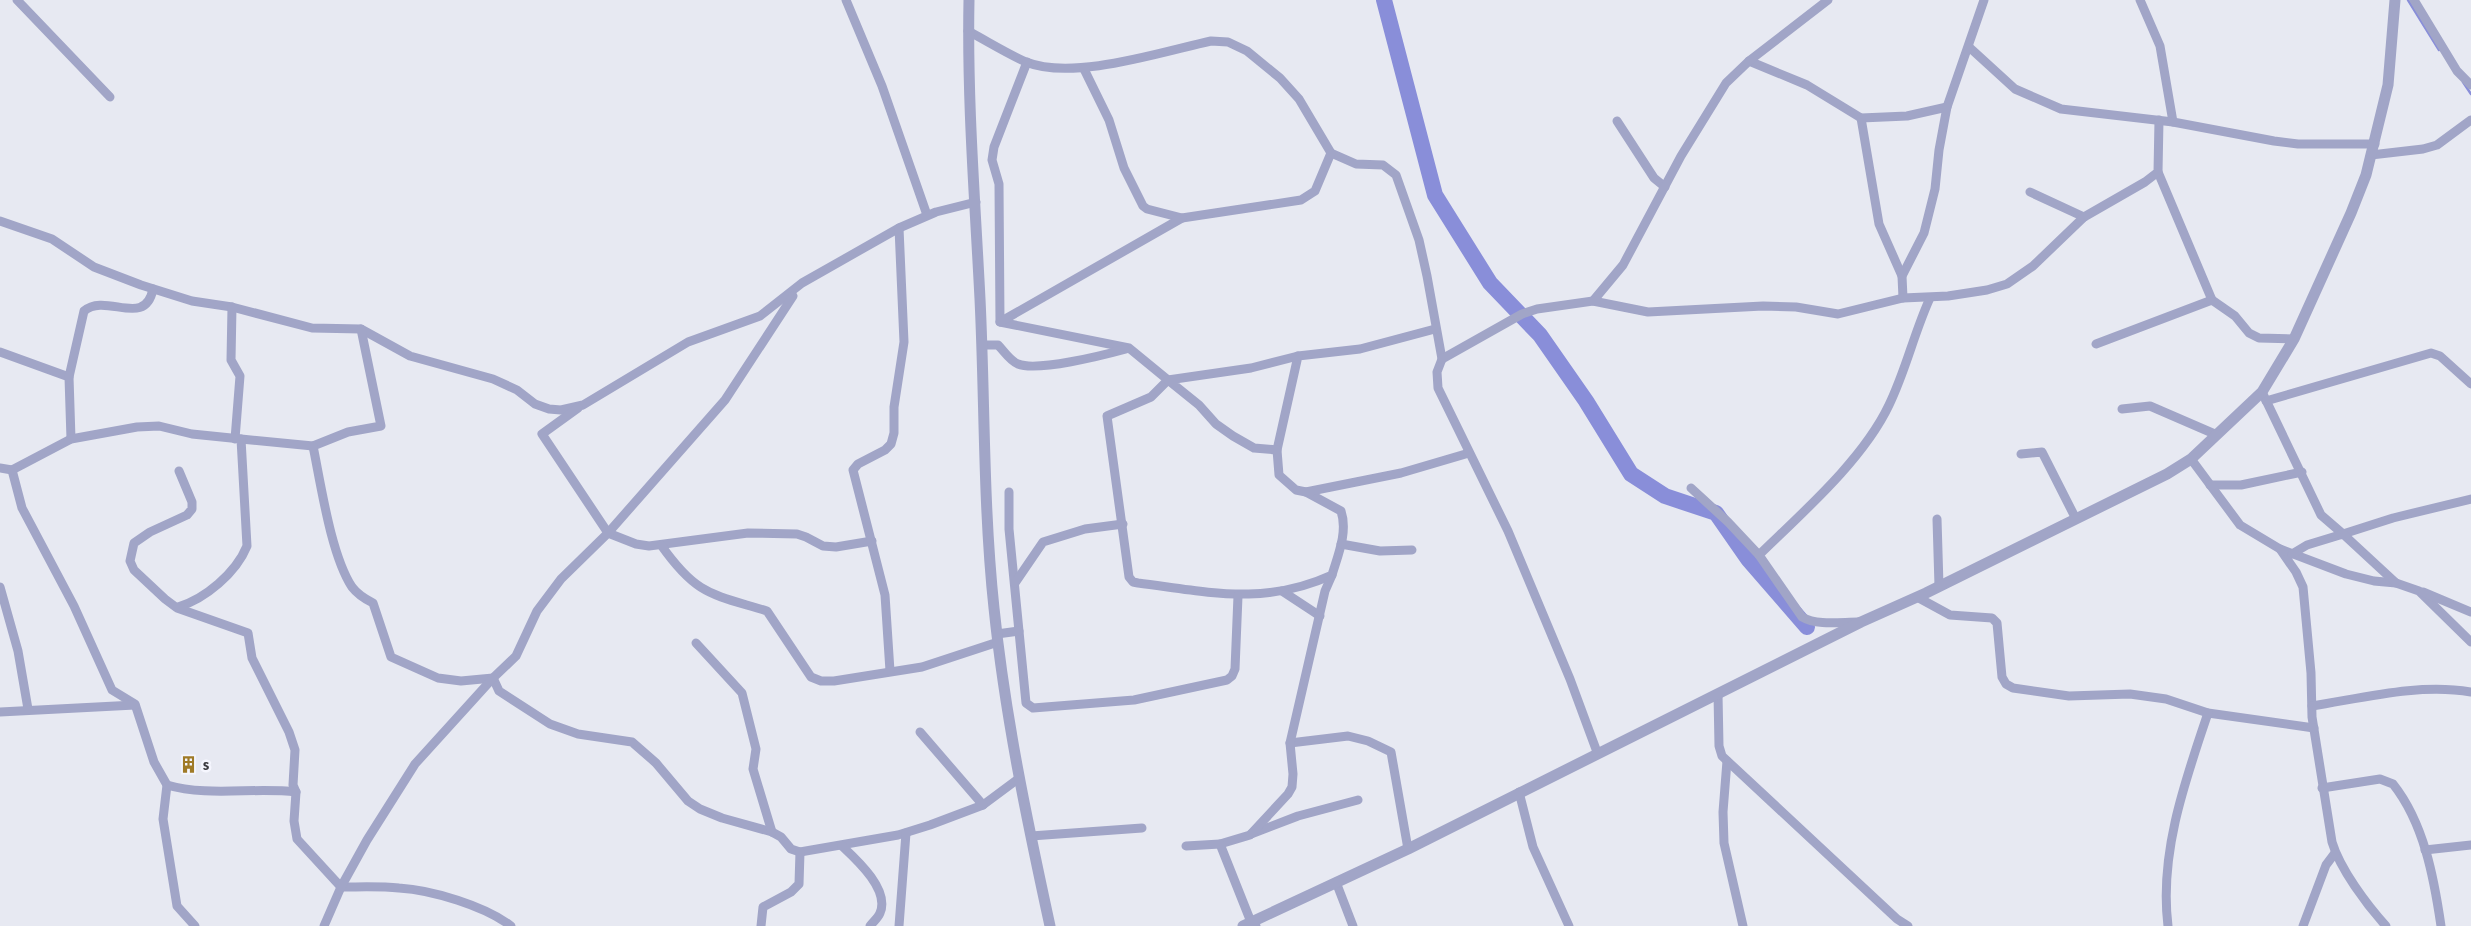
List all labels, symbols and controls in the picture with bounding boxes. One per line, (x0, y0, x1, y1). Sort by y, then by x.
building icon: s (179, 755, 199, 775)
place label: s (203, 757, 209, 774)

